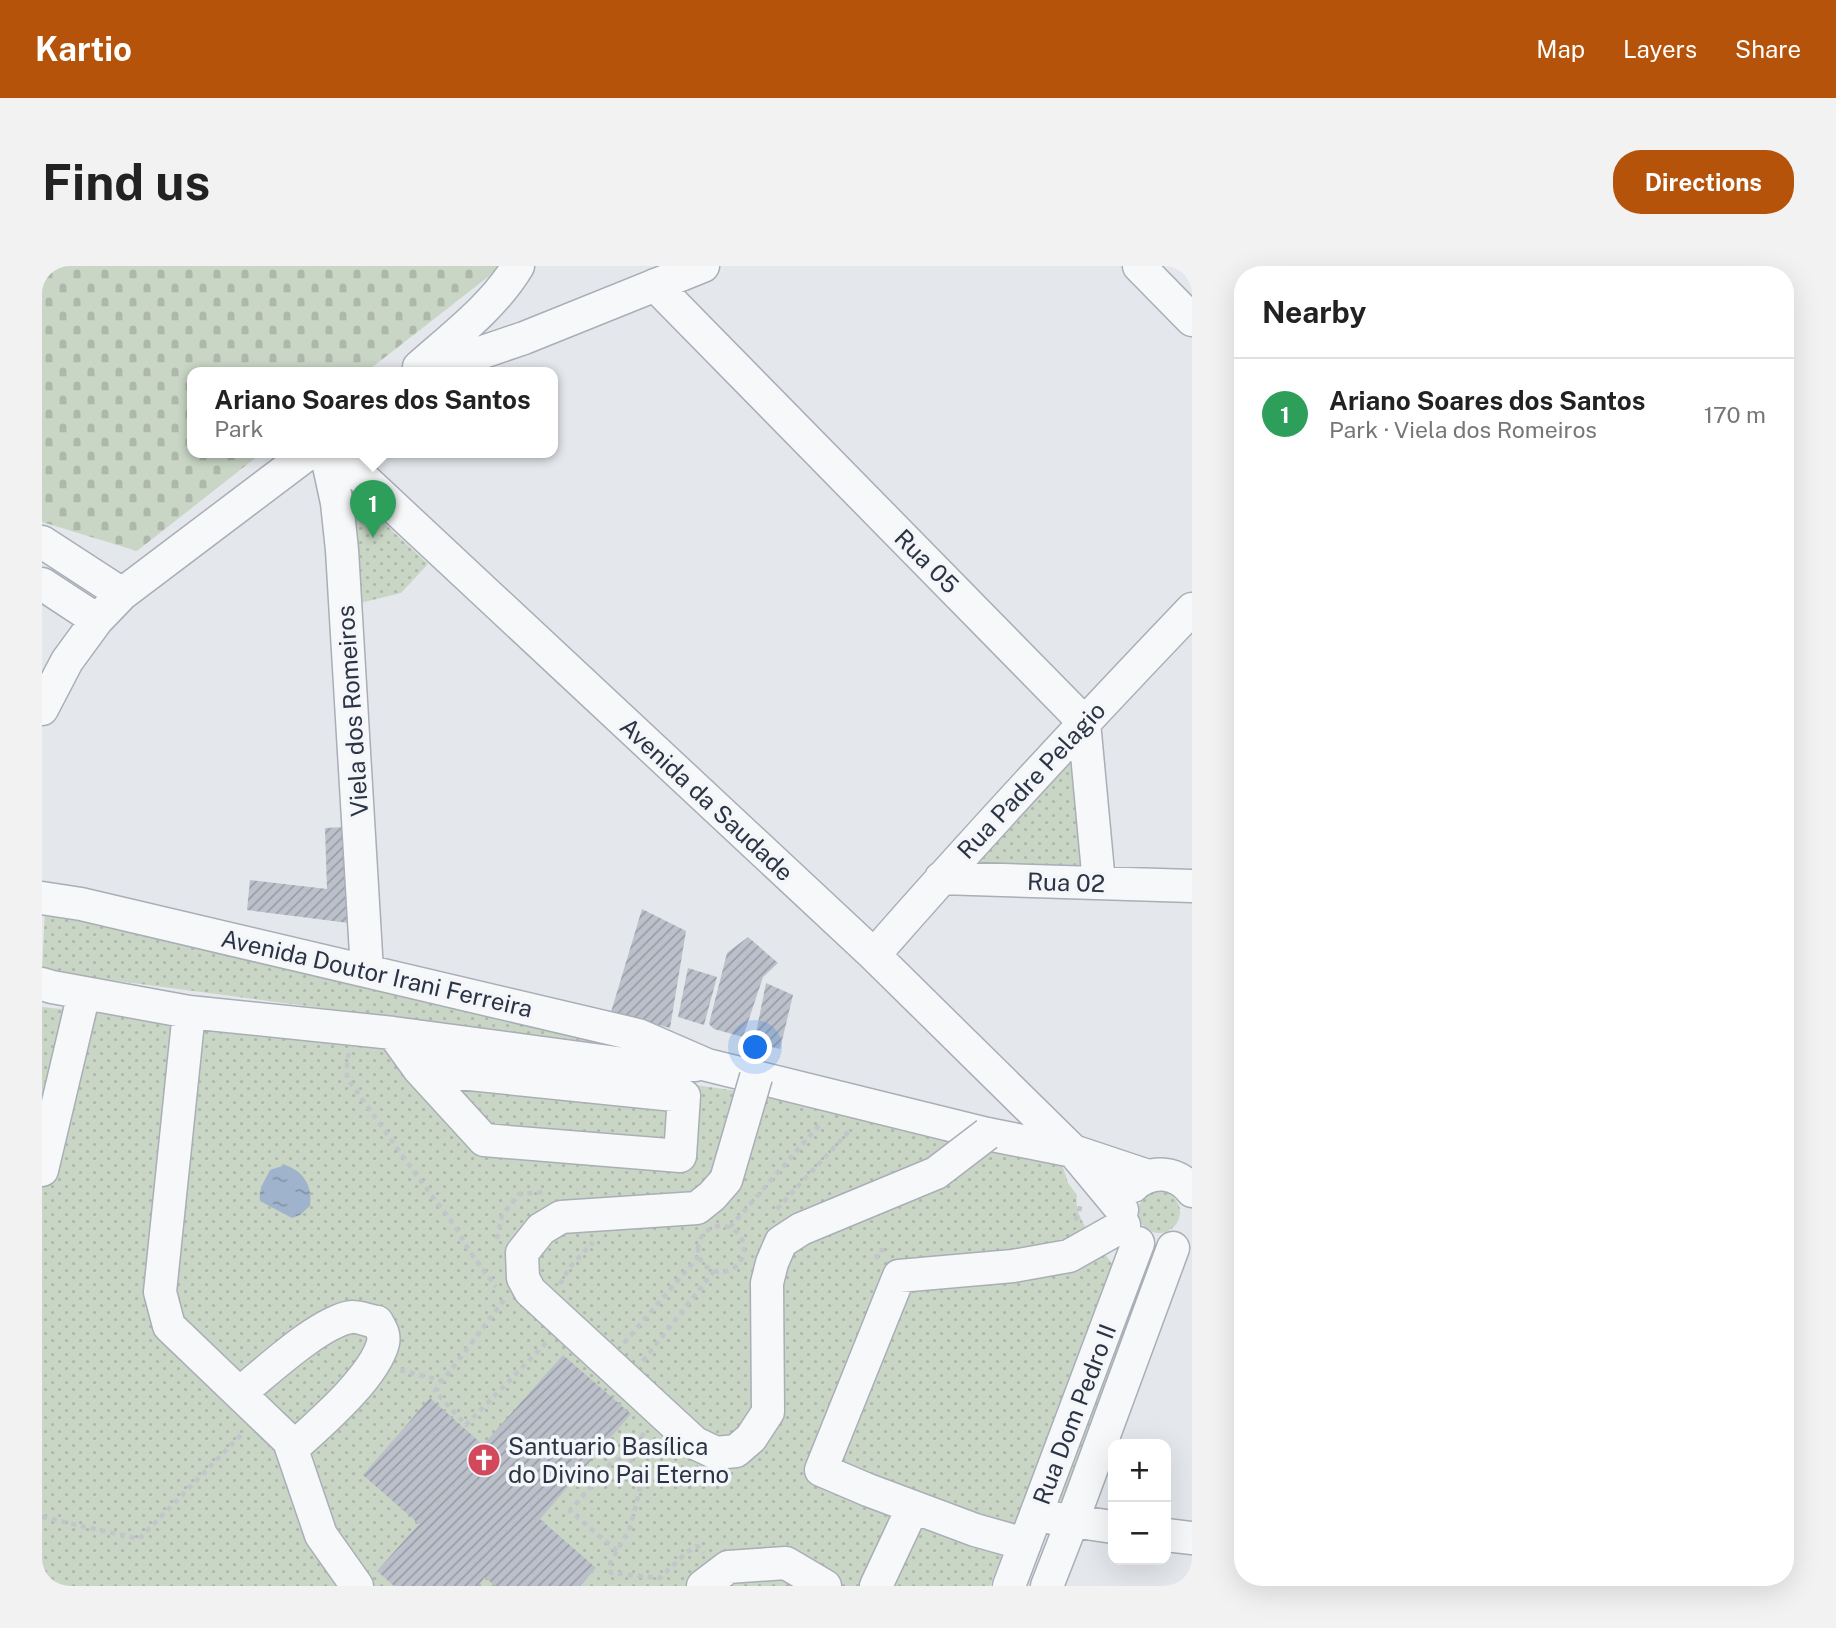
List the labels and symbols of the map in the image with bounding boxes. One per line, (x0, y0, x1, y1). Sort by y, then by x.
pin: 1 (350, 480, 396, 538)
street label: Rua 05 (889, 523, 965, 599)
street label: Viela dos Romeiros (331, 604, 373, 818)
street label: Rua Padre Pelagio (951, 696, 1111, 864)
street label: Avenida da Saudade (615, 712, 799, 886)
street label: Rua 02 (1026, 867, 1106, 897)
street label: Avenida Doutor Irani Ferreira (219, 924, 535, 1022)
your location (738, 1030, 772, 1064)
street label: Rua Dom Pedro II (1027, 1320, 1121, 1508)
place label: Santuario Basílica do Divino Pai Eterno (508, 1432, 729, 1488)
church icon: Santuario Basílica do Divino Pai Eterno (465, 1441, 503, 1479)

